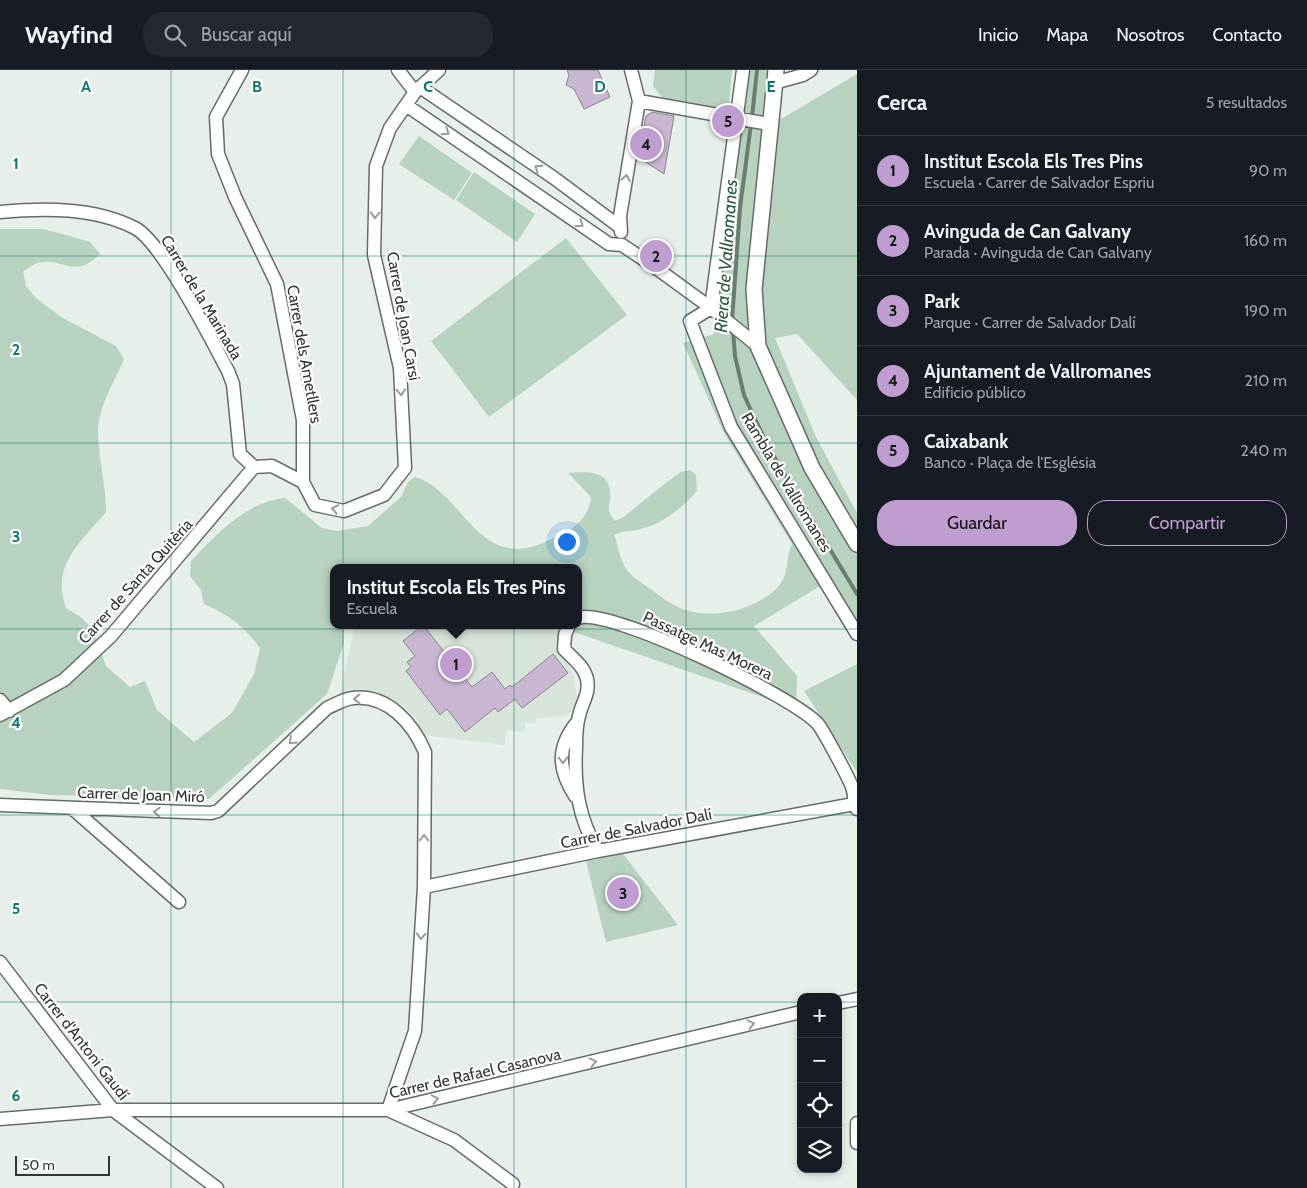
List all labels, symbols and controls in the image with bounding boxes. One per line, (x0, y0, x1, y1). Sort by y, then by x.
search box (143, 12, 493, 57)
text: Wayfind (25, 20, 113, 49)
icon: search (161, 21, 189, 49)
text: Buscar aquí (201, 23, 292, 46)
text: Inicio (978, 24, 1018, 46)
text: Mapa (1046, 24, 1088, 46)
text: Nosotros (1116, 24, 1185, 46)
text: Contacto (1213, 24, 1282, 46)
text: A (81, 77, 91, 96)
text: B (252, 77, 262, 96)
text: C (423, 77, 433, 96)
text: D (594, 77, 606, 96)
text: E (766, 77, 776, 96)
text: Cerca (877, 90, 927, 115)
text: 5 resultados (1206, 93, 1287, 112)
pin: 5 (712, 102, 744, 140)
pin: 4 (630, 125, 662, 163)
one-way arrow (440, 126, 450, 135)
text: Institut Escola Els Tres Pins (924, 150, 1143, 173)
text: 1 (13, 154, 19, 173)
text: 1 (890, 161, 896, 180)
text: 90 m (1249, 161, 1287, 180)
one-way arrow (534, 164, 543, 174)
text: Escuela · Carrer de Salvador Espriu (924, 173, 1154, 192)
one-way arrow (621, 174, 631, 183)
water label: Riera de Vallromanes (710, 179, 742, 333)
one-way arrow (370, 212, 380, 219)
one-way arrow (575, 218, 584, 227)
text: Avinguda de Can Galvany (924, 220, 1131, 243)
street label: Carrer de la Marinada (157, 231, 247, 363)
text: 2 (889, 231, 897, 250)
text: 160 m (1244, 231, 1287, 250)
pin: 2 (640, 237, 672, 275)
text: Parada · Avinguda de Can Galvany (924, 243, 1152, 262)
street label: Carrer de Joan Carsi (383, 250, 424, 382)
street label: Carrer dels Ametllers (283, 283, 326, 425)
text: Park (924, 290, 960, 313)
text: 3 (889, 301, 897, 320)
text: 190 m (1244, 301, 1287, 320)
text: Parque · Carrer de Salvador Dalí (924, 313, 1136, 332)
text: 2 (12, 340, 20, 359)
text: Ajuntament de Vallromanes (924, 360, 1151, 383)
text: 4 (888, 371, 898, 390)
text: 210 m (1245, 371, 1287, 390)
text: Edificio público (924, 383, 1026, 402)
one-way arrow (395, 388, 406, 396)
street label: Rambla de Vallromanes (737, 409, 836, 556)
text: Caixabank (924, 430, 1008, 453)
text: 5 (889, 441, 897, 460)
text: 240 m (1241, 441, 1287, 460)
text: Banco · Plaça de l'Església (924, 453, 1096, 472)
button: Guardar (877, 500, 1077, 546)
button: Compartir (1087, 500, 1287, 546)
one-way arrow (330, 504, 339, 514)
street label: Carrer de Santa Quitèria (74, 515, 197, 648)
text: 3 (12, 527, 20, 546)
your location (554, 529, 580, 555)
popup (330, 564, 582, 629)
text: Institut Escola Els Tres Pins (346, 576, 566, 599)
text: Escuela (346, 599, 397, 618)
street label: Passatge Mas Morera (640, 607, 776, 684)
pin: 1 (440, 645, 472, 683)
one-way arrow (353, 694, 360, 704)
text: 4 (11, 713, 21, 732)
one-way arrow (288, 735, 297, 744)
one-way arrow (557, 756, 568, 764)
street label: Carrer de Joan Miró (77, 783, 205, 806)
street label: Carrer de Salvador Dalí (559, 804, 714, 852)
one-way arrow (153, 806, 161, 817)
one-way arrow (419, 834, 429, 842)
pin: 3 (607, 874, 639, 912)
text: 5 (12, 899, 20, 918)
one-way arrow (416, 932, 427, 940)
street label: Carrer d'Antoni Gaudí (30, 979, 134, 1104)
map controls (797, 993, 842, 1173)
button: + (797, 993, 842, 1038)
one-way arrow (747, 1019, 756, 1030)
button: − (797, 1038, 842, 1083)
street label: Carrer de Rafael Casanova (387, 1044, 563, 1102)
one-way arrow (589, 1057, 597, 1067)
button: locate (797, 1083, 842, 1128)
text: 6 (12, 1086, 21, 1105)
one-way arrow (431, 1094, 440, 1105)
button: layers (797, 1128, 842, 1173)
scale bar (15, 1153, 110, 1176)
text: 50 m (22, 1156, 55, 1174)

